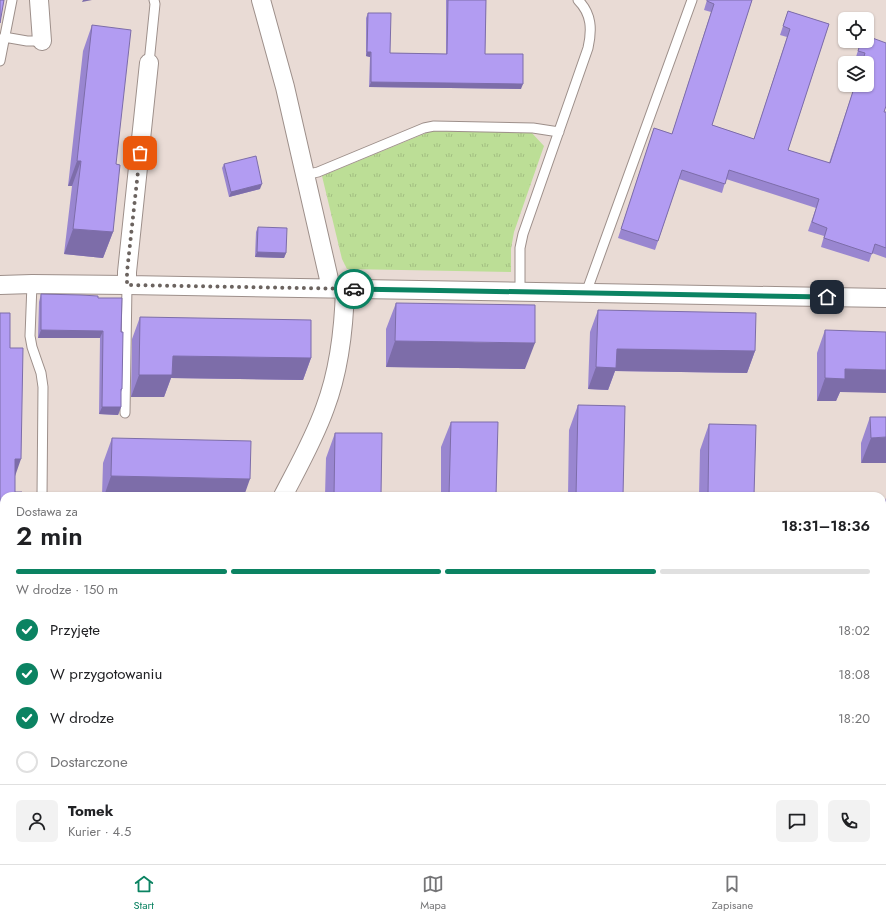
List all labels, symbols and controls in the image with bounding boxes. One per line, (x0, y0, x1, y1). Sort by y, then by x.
map controls (838, 12, 874, 92)
button: locate (838, 12, 874, 48)
button: layers (838, 56, 874, 92)
pin (123, 136, 157, 170)
icon: bag (129, 142, 151, 164)
courier (334, 269, 374, 309)
icon: car (343, 278, 365, 300)
pin (810, 280, 844, 314)
icon: home (816, 286, 838, 308)
text: Dostawa za (16, 502, 78, 521)
text: 18:31–18:36 (781, 515, 870, 537)
text: 2 min (16, 517, 83, 555)
text: W drodze · 150 m (16, 580, 118, 599)
icon: check (16, 619, 38, 641)
text: Przyjęte (50, 619, 100, 641)
text: 18:02 (838, 621, 870, 640)
icon: check (16, 663, 38, 685)
text: W przygotowaniu (50, 663, 162, 685)
text: 18:08 (838, 665, 870, 684)
icon: check (16, 707, 38, 729)
text: W drodze (50, 707, 114, 729)
text: 18:20 (838, 709, 870, 728)
text: Dostarczone (50, 751, 128, 773)
button: person (16, 800, 58, 842)
text: Tomek (68, 800, 113, 822)
button: chat (776, 800, 818, 842)
button: phone (828, 800, 870, 842)
text: Kurier · 4.5 (68, 822, 131, 841)
tab: Start (133, 873, 155, 913)
tab: Mapa (420, 873, 446, 913)
tab: Zapisane (712, 873, 753, 913)

